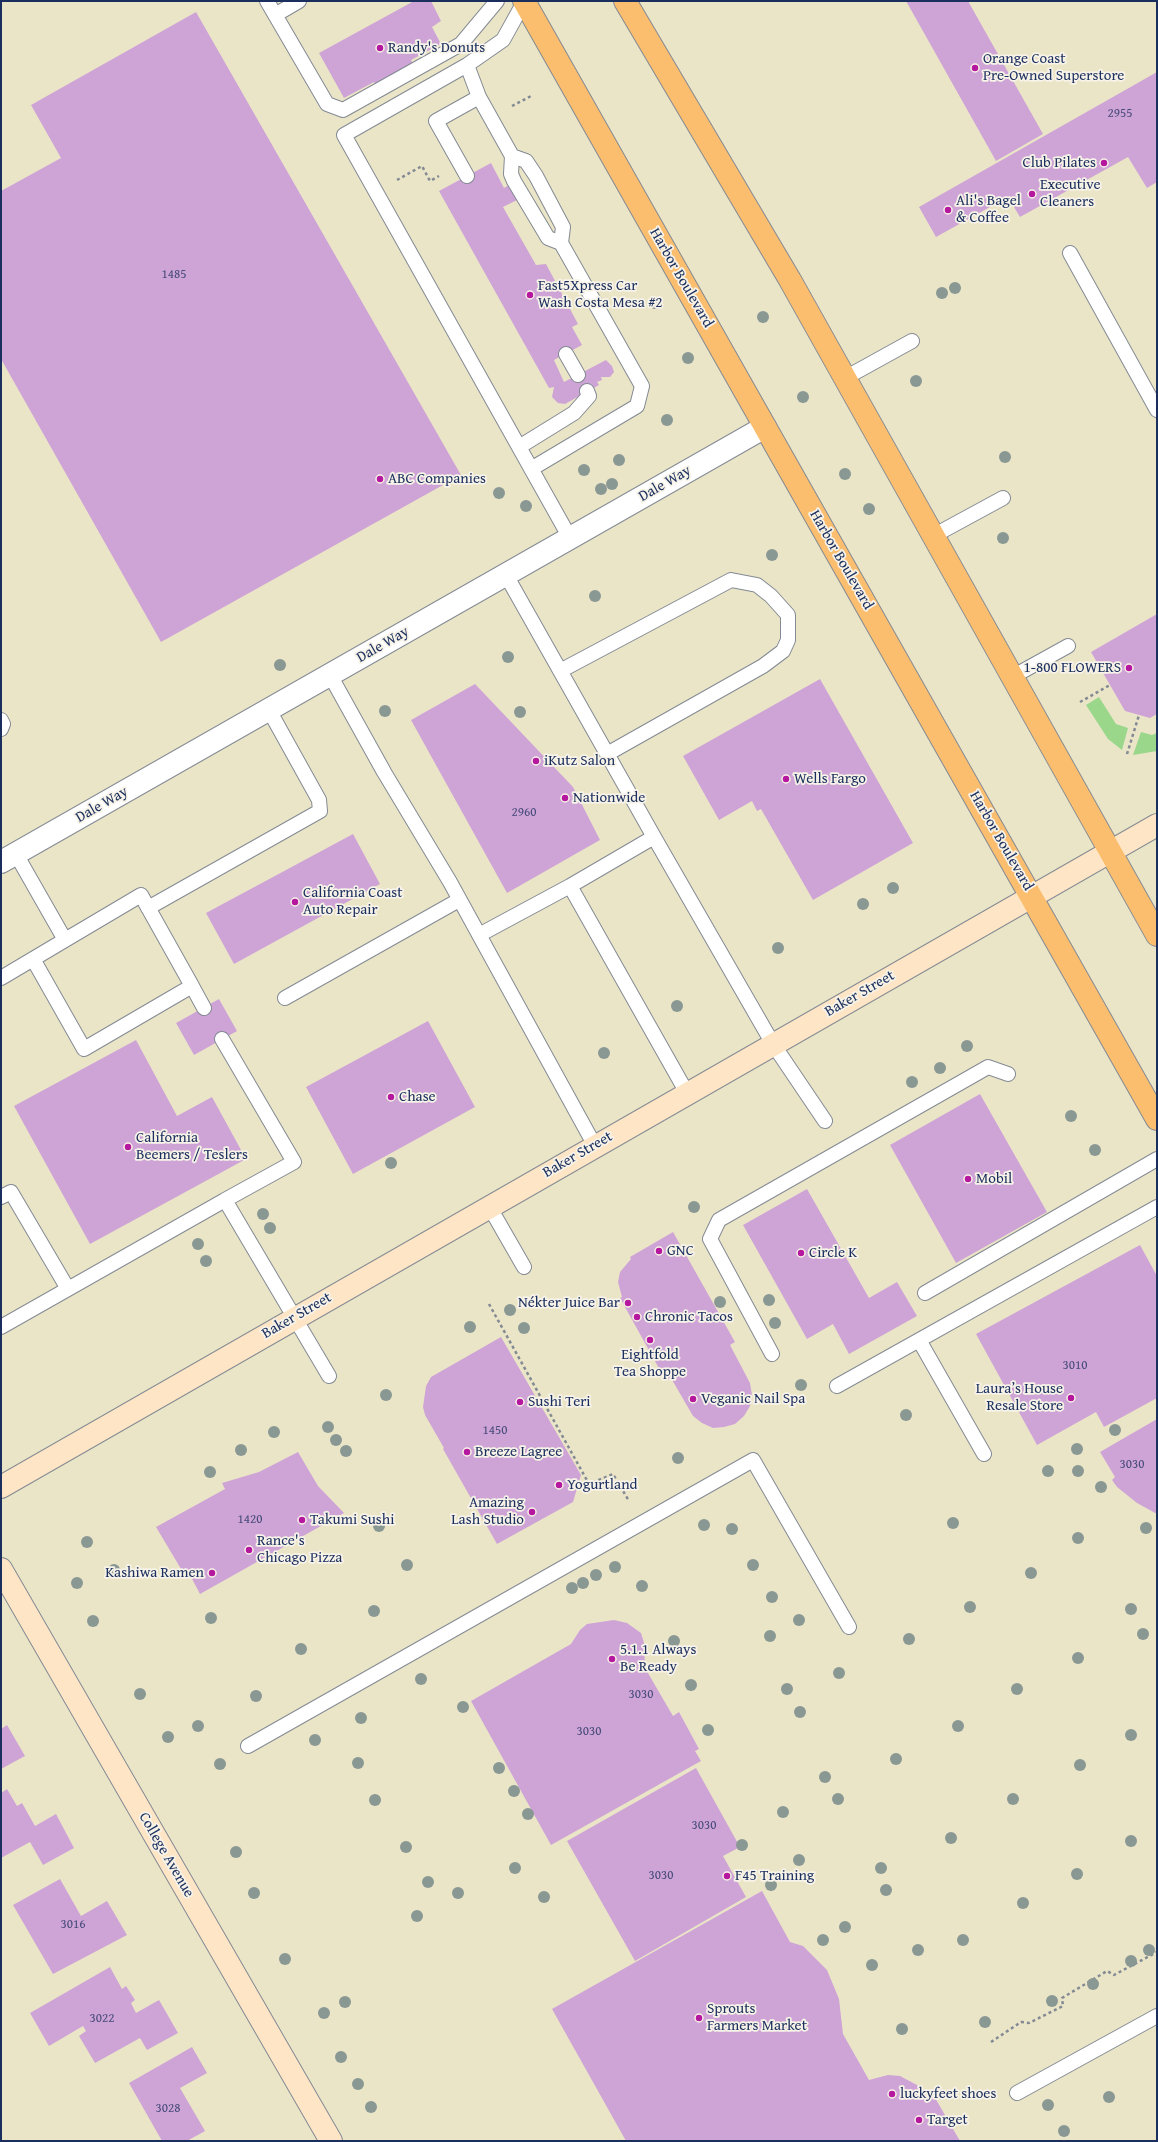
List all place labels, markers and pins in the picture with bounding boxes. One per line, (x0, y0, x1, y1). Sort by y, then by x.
place label: Randy's Donuts (388, 39, 485, 57)
marker: Randy's Donuts (375, 43, 385, 53)
place label: Orange Coast Pre-Owned Superstore (983, 50, 1124, 85)
marker: Orange Coast Pre-Owned Superstore (970, 63, 980, 73)
place label: Club Pilates (1023, 154, 1096, 172)
marker: Club Pilates (1099, 158, 1109, 168)
place label: Executive Cleaners (1040, 176, 1100, 211)
marker: Executive Cleaners (1027, 189, 1037, 199)
place label: Ali's Bagel & Coffee (956, 192, 1021, 227)
marker: Ali's Bagel & Coffee (943, 205, 953, 215)
place label: Fast5Xpress Car Wash Costa Mesa #2 (538, 277, 663, 312)
marker: Fast5Xpress Car Wash Costa Mesa #2 (525, 290, 535, 300)
place label: ABC Companies (388, 470, 486, 488)
marker: ABC Companies (375, 474, 385, 484)
place label: 1-800 FLOWERS (1024, 659, 1121, 677)
marker: 1-800 FLOWERS (1124, 663, 1134, 673)
place label: iKutz Salon (544, 752, 615, 770)
marker: iKutz Salon (531, 756, 541, 766)
place label: Wells Fargo (794, 770, 866, 788)
marker: Wells Fargo (781, 774, 791, 784)
place label: Nationwide (573, 789, 645, 807)
marker: Nationwide (560, 793, 570, 803)
place label: California Coast Auto Repair (303, 884, 402, 919)
marker: California Coast Auto Repair (290, 897, 300, 907)
place label: Chase (399, 1088, 436, 1106)
marker: Chase (386, 1092, 396, 1102)
place label: California Beemers / Teslers (136, 1129, 248, 1164)
marker: California Beemers / Teslers (123, 1142, 133, 1152)
place label: Mobil (976, 1170, 1012, 1188)
marker: Mobil (963, 1174, 973, 1184)
place label: GNC (667, 1242, 694, 1260)
place label: Circle K (809, 1244, 857, 1262)
marker: GNC (654, 1246, 664, 1256)
marker: Circle K (796, 1248, 806, 1258)
place label: Nékter Juice Bar (518, 1294, 620, 1312)
marker: Nékter Juice Bar (623, 1298, 633, 1308)
place label: Chronic Tacos (645, 1308, 733, 1326)
marker: Chronic Tacos (632, 1312, 642, 1322)
marker: Eightfold Tea Shoppe (645, 1335, 655, 1345)
place label: Eightfold Tea Shoppe (614, 1346, 686, 1381)
place label: Laura’s House Resale Store (976, 1380, 1063, 1415)
place label: Veganic Nail Spa (701, 1390, 805, 1408)
place label: Sushi Teri (528, 1393, 591, 1411)
marker: Laura’s House Resale Store (1066, 1393, 1076, 1403)
marker: Veganic Nail Spa (688, 1394, 698, 1404)
marker: Sushi Teri (515, 1397, 525, 1407)
place label: Breeze Lagree (475, 1443, 562, 1461)
marker: Breeze Lagree (462, 1447, 472, 1457)
place label: Yogurtland (567, 1476, 638, 1494)
marker: Yogurtland (554, 1480, 564, 1490)
place label: Amazing Lash Studio (451, 1494, 524, 1529)
marker: Amazing Lash Studio (527, 1507, 537, 1517)
place label: Takumi Sushi (310, 1511, 394, 1529)
marker: Takumi Sushi (297, 1515, 307, 1525)
place label: Rance's Chicago Pizza (257, 1532, 342, 1567)
marker: Rance's Chicago Pizza (244, 1545, 254, 1555)
place label: Kashiwa Ramen (105, 1564, 204, 1582)
marker: Kashiwa Ramen (207, 1568, 217, 1578)
place label: 5.1.1 Always Be Ready (620, 1641, 696, 1676)
marker: 5.1.1 Always Be Ready (607, 1654, 617, 1664)
place label: F45 Training (735, 1867, 814, 1885)
marker: F45 Training (722, 1871, 732, 1881)
place label: Sprouts Farmers Market (707, 2000, 807, 2035)
marker: Sprouts Farmers Market (694, 2013, 704, 2023)
place label: luckyfeet shoes (900, 2085, 996, 2103)
marker: luckyfeet shoes (887, 2089, 897, 2099)
place label: Target (927, 2111, 968, 2129)
marker: Target (914, 2115, 924, 2125)

